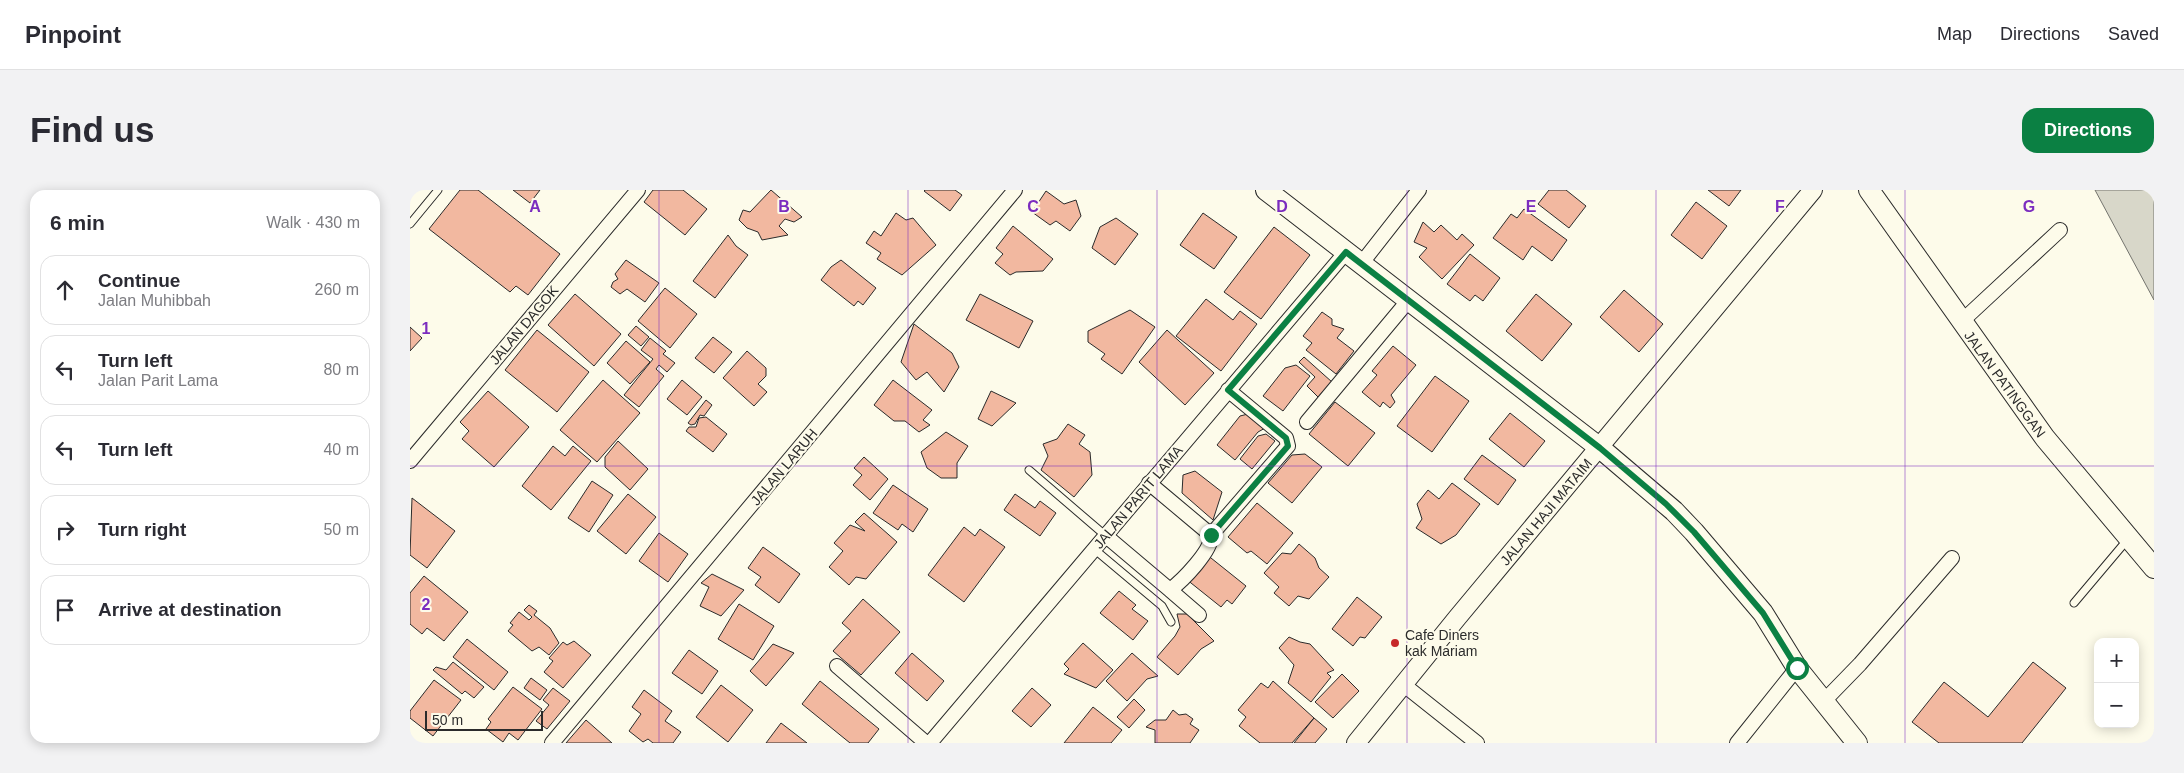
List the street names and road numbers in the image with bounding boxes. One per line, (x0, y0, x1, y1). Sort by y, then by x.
street label: JALAN DAGOK (486, 282, 562, 368)
street label: JALAN PATINGGAN (1961, 328, 2049, 440)
street label: JALAN LARUH (747, 426, 821, 508)
street label: JALAN PARIT LAMA (1090, 442, 1186, 552)
street label: JALAN HAJI MATAIM (1497, 456, 1595, 568)

